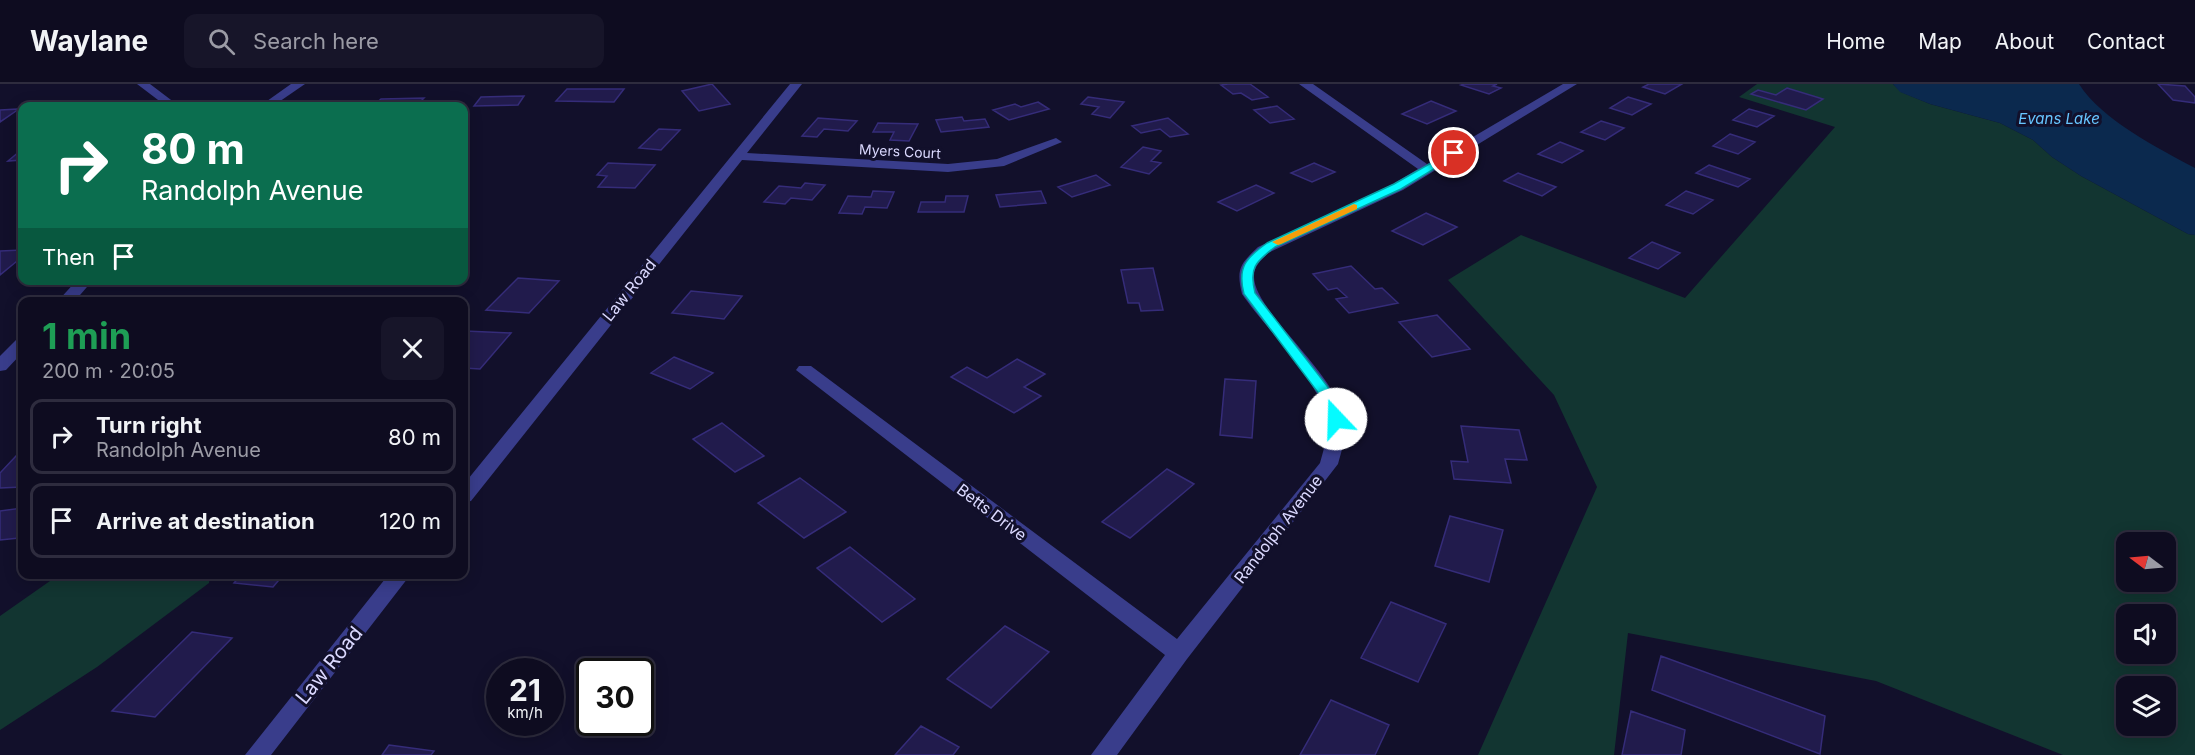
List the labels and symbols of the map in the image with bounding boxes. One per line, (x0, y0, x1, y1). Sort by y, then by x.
water label: Evans Lake (2018, 109, 2100, 128)
pin (1428, 127, 1479, 178)
street label: Myers Court (859, 140, 942, 162)
street label: Law Road (598, 255, 660, 325)
position arrow (1304, 387, 1368, 451)
street label: Randolph Avenue (1230, 471, 1326, 587)
street label: Betts Drive (953, 479, 1031, 545)
north arrow (2116, 532, 2176, 592)
street label: Law Road (290, 621, 368, 709)
speed limit sign: 30 (576, 658, 654, 736)

